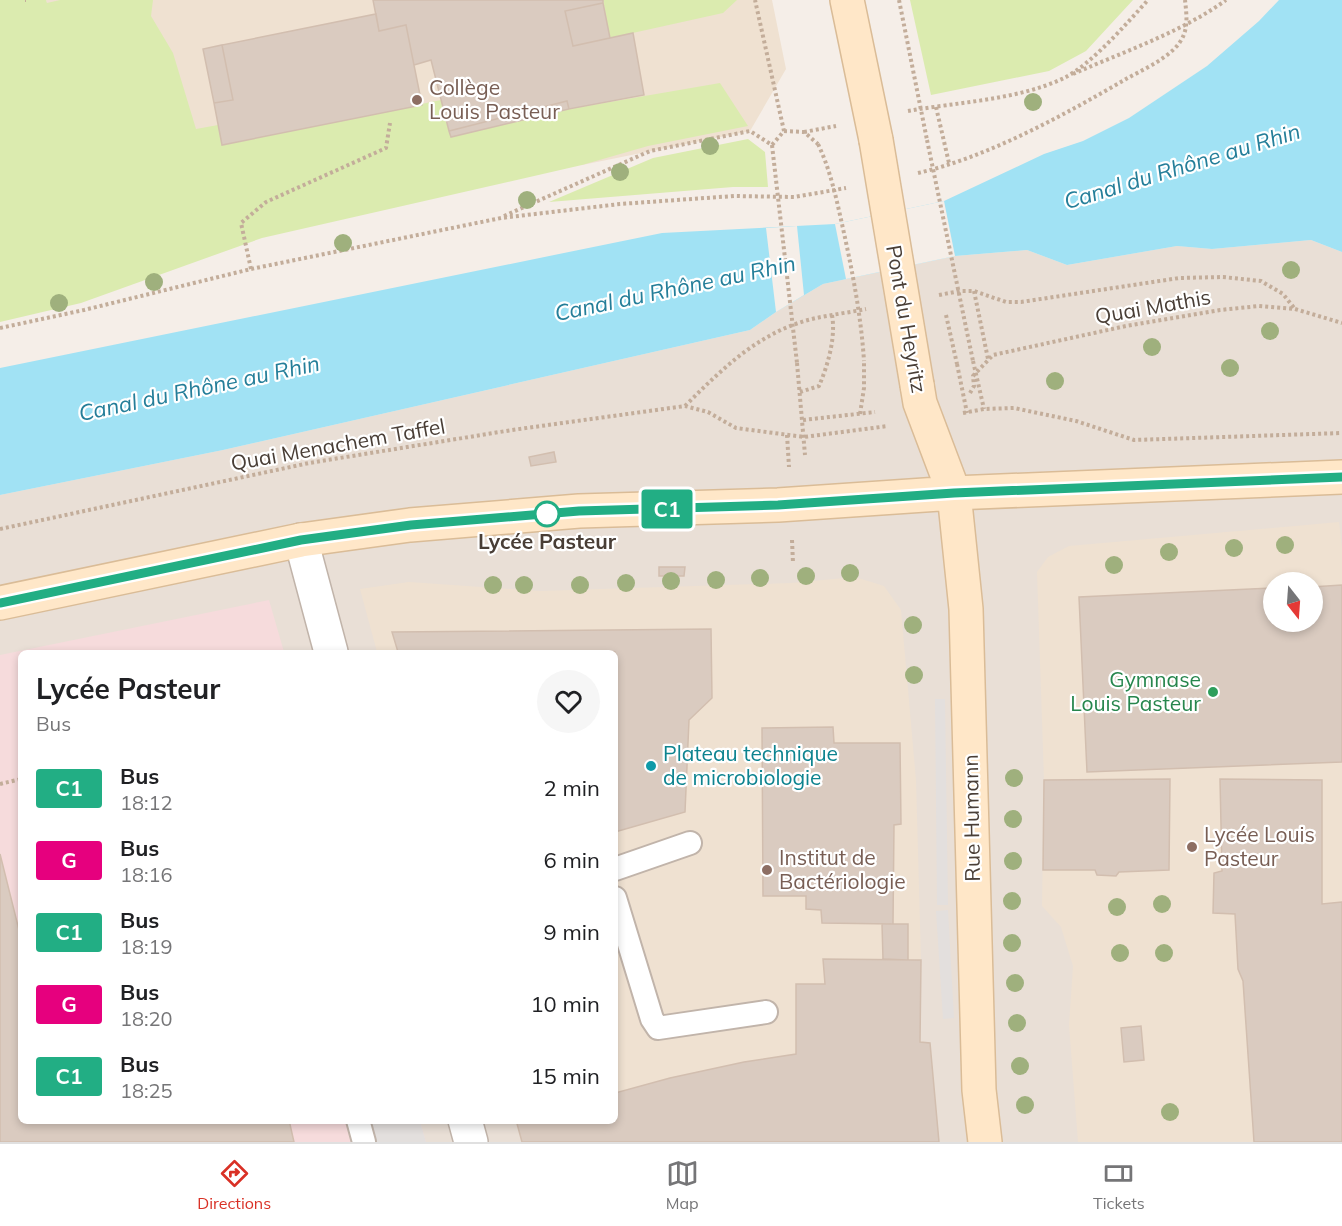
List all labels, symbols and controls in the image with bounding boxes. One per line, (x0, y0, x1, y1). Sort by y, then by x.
place label: Collège Louis Pasteur (429, 74, 560, 124)
marker: Collège Louis Pasteur (410, 93, 424, 107)
water label: Canal du Rhône au Rhin (1060, 117, 1304, 215)
street label: Pont du Heyritz (881, 243, 933, 395)
water label: Canal du Rhône au Rhin (552, 249, 798, 327)
street label: Quai Mathis (1093, 283, 1213, 329)
water label: Canal du Rhône au Rhin (76, 349, 322, 427)
street label: Quai Menachem Taffel (228, 412, 447, 476)
line badge: C1 (640, 490, 694, 528)
text: C1 (654, 496, 681, 522)
marker: Lycée Pasteur (534, 501, 560, 527)
place label: Lycée Pasteur (478, 528, 617, 554)
north arrow (1263, 572, 1323, 632)
map controls (1263, 572, 1323, 632)
place label: Gymnase Louis Pasteur (1070, 666, 1201, 716)
button: heart (537, 670, 600, 733)
text: Lycée Pasteur (36, 671, 220, 706)
marker: Gymnase Louis Pasteur (1206, 685, 1220, 699)
text: Bus (36, 711, 71, 736)
place label: Plateau technique de microbiologie (663, 740, 838, 790)
street label: Rue Humann (957, 754, 985, 882)
marker: Plateau technique de microbiologie (644, 759, 658, 773)
text: Bus (120, 762, 159, 790)
text: 2 min (544, 774, 600, 802)
text: C1 (56, 775, 83, 801)
text: 18:12 (120, 790, 173, 815)
place label: Lycée Louis Pasteur (1204, 821, 1315, 871)
text: Bus (120, 834, 159, 862)
marker: Lycée Louis Pasteur (1185, 840, 1199, 854)
place label: Institut de Bactériologie (779, 844, 906, 894)
text: 6 min (544, 846, 600, 874)
text: G (61, 847, 77, 873)
text: 18:16 (120, 862, 173, 887)
marker: Institut de Bactériologie (760, 863, 774, 877)
text: Bus (120, 906, 159, 934)
text: 9 min (544, 918, 600, 946)
text: C1 (56, 919, 83, 945)
text: 18:19 (120, 934, 173, 959)
text: Bus (120, 978, 159, 1006)
text: 10 min (530, 990, 600, 1018)
text: G (61, 991, 77, 1017)
text: 18:20 (120, 1006, 173, 1031)
text: Bus (120, 1050, 159, 1078)
text: 15 min (530, 1062, 600, 1090)
text: C1 (56, 1063, 83, 1089)
text: 18:25 (120, 1078, 173, 1103)
tab: Directions (197, 1157, 271, 1213)
tab: Map (666, 1157, 699, 1213)
tab: Tickets (1093, 1157, 1145, 1213)

